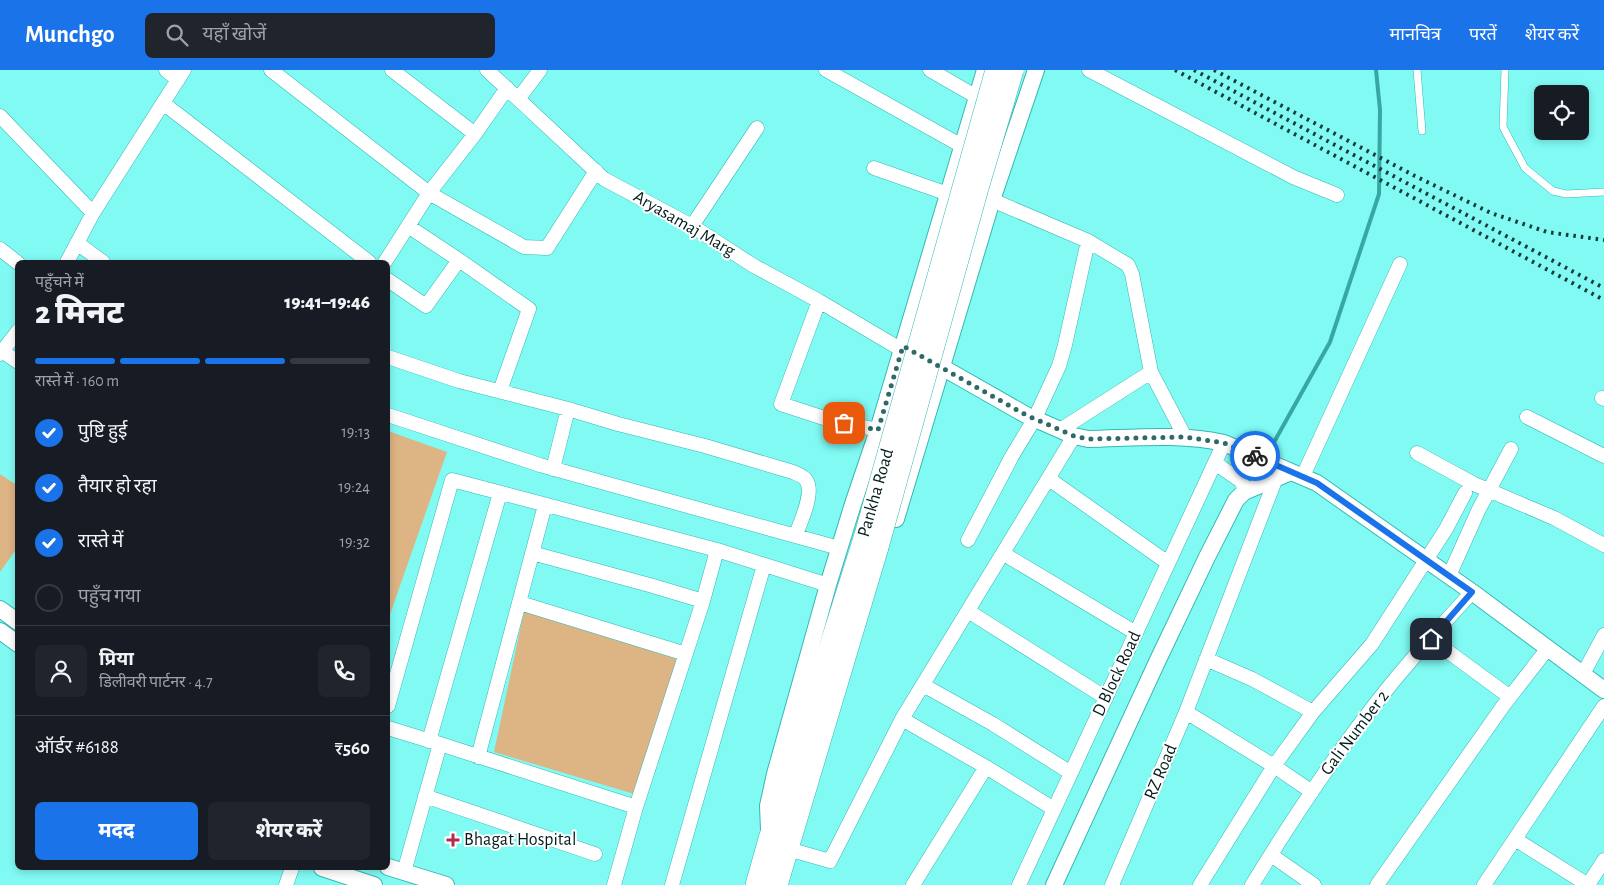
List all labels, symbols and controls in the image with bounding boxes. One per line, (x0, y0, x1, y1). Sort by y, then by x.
search box (145, 13, 495, 58)
icon: search (163, 21, 191, 49)
text: Munchgo (25, 23, 115, 47)
text: यहाँ खोजें (203, 25, 266, 44)
text: मानचित्र (1389, 26, 1441, 44)
text: परतें (1469, 26, 1497, 44)
text: शेयर करें (1525, 26, 1579, 44)
map controls (1534, 85, 1589, 140)
button: locate (1534, 85, 1589, 140)
street label: Aryasamaj Marg (630, 188, 738, 260)
text: पहुँचने में (35, 274, 84, 290)
text: 19:41–19:46 (284, 293, 370, 312)
text: 2 मिनट (35, 297, 124, 329)
text: रास्ते में · 160 m (35, 373, 119, 389)
pin (823, 402, 865, 444)
icon: bag (830, 409, 858, 437)
icon: check (35, 419, 63, 447)
text: पुष्टि हुई (78, 422, 127, 441)
text: 19:13 (341, 424, 370, 440)
courier (1230, 431, 1280, 481)
icon: bike (1241, 442, 1269, 470)
street label: Pankha Road (855, 447, 897, 539)
icon: check (35, 474, 63, 502)
text: तैयार हो रहा (78, 477, 157, 496)
text: 19:24 (338, 479, 370, 495)
icon: check (35, 529, 63, 557)
text: रास्ते में (78, 532, 123, 551)
text: 19:32 (339, 534, 370, 550)
text: पहुँच गया (78, 587, 141, 606)
pin (1410, 618, 1452, 660)
icon: home (1417, 625, 1445, 653)
street label: D Block Road (1090, 629, 1144, 719)
button: person (35, 645, 87, 697)
button: phone (318, 645, 370, 697)
text: प्रिया (99, 650, 134, 669)
text: डिलीवरी पार्टनर · 4.7 (99, 674, 213, 690)
street label: Gali Number 2 (1317, 687, 1393, 779)
text: ऑर्डर #6188 (35, 738, 119, 757)
text: ₹560 (335, 739, 370, 758)
street label: RZ Road (1141, 742, 1181, 802)
button: मदद (35, 802, 198, 860)
button: शेयर करें (208, 802, 370, 860)
place label: Bhagat Hospital (464, 831, 576, 849)
marker: Bhagat Hospital (446, 833, 460, 847)

